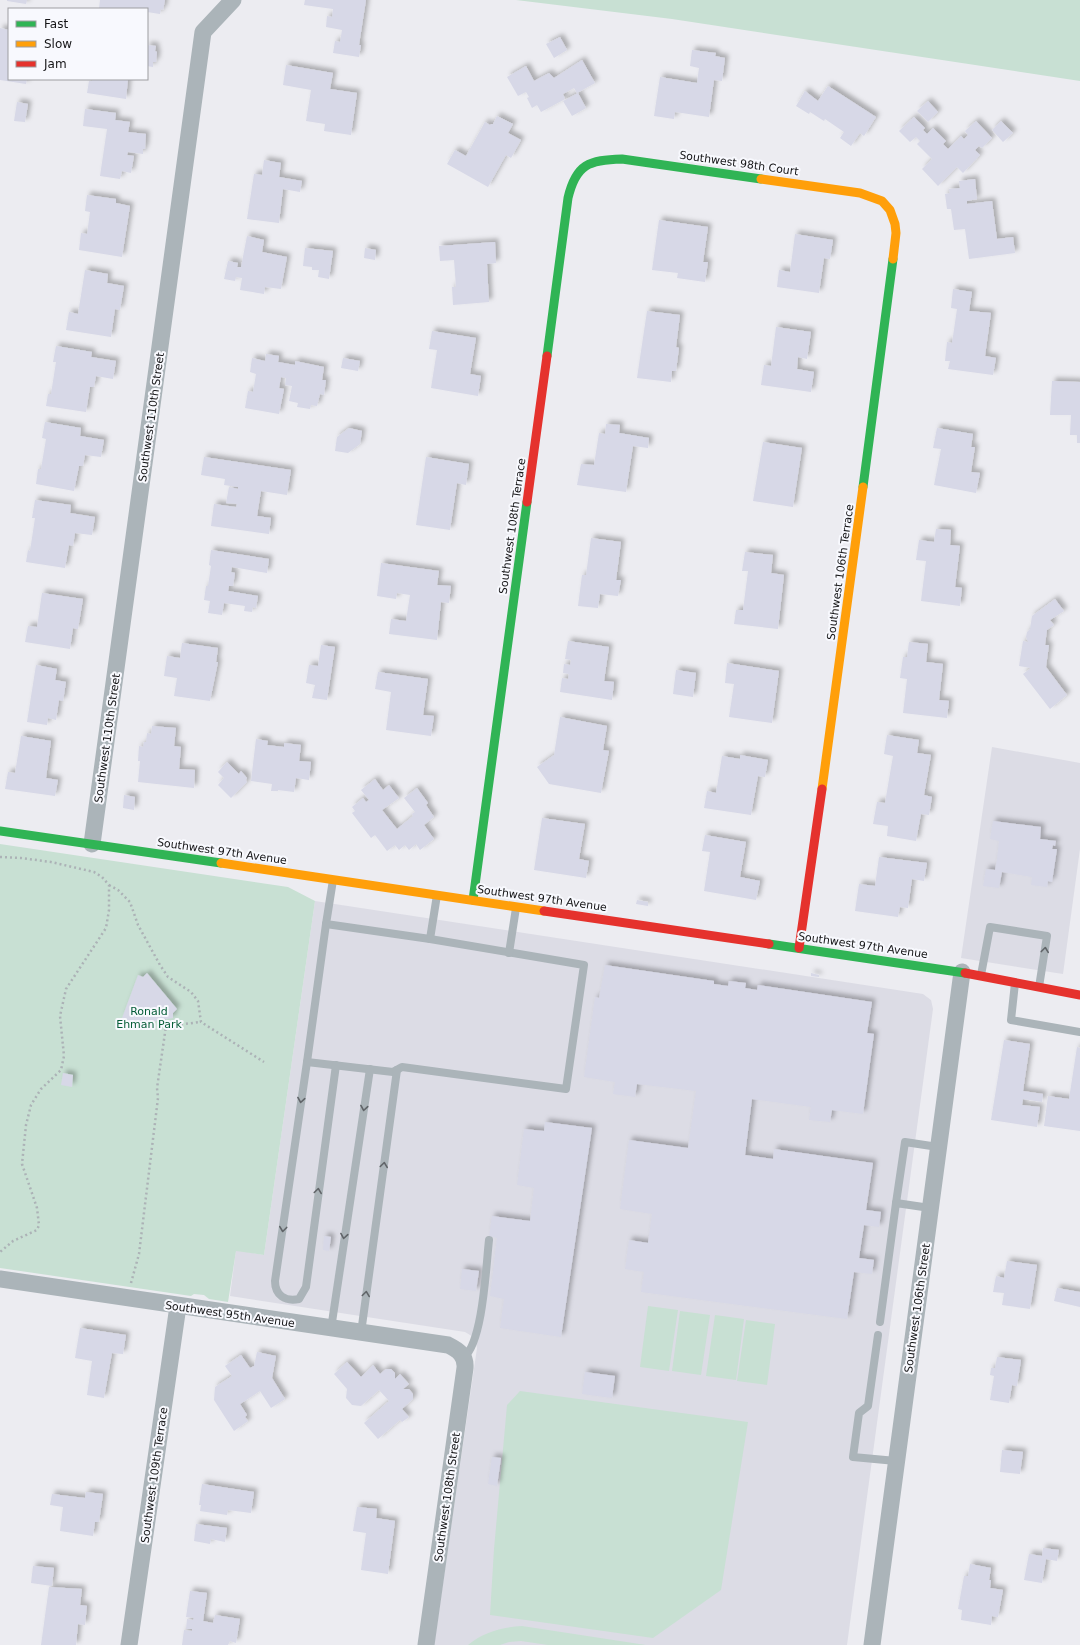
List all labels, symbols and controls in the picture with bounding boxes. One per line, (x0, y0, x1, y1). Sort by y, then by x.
legend (8, 8, 148, 80)
text: Fast (44, 17, 68, 31)
text: Slow (44, 37, 72, 51)
text: Jam (43, 57, 67, 71)
street label: Southwest 98th Court (678, 149, 800, 178)
street label: Southwest 110th Street (136, 351, 167, 483)
street label: Southwest 108th Terrace (497, 457, 529, 595)
street label: Southwest 106th Terrace (825, 503, 857, 641)
street label: Southwest 110th Street (92, 672, 123, 804)
street label: Southwest 97th Avenue (156, 836, 288, 867)
street label: Southwest 97th Avenue (476, 883, 608, 914)
street label: Southwest 97th Avenue (797, 930, 929, 961)
one-way arrow (1040, 947, 1049, 953)
park label: Ronald Ehman Park (116, 1005, 182, 1031)
one-way arrow (297, 1097, 306, 1103)
one-way arrow (360, 1104, 369, 1111)
one-way arrow (379, 1162, 388, 1169)
one-way arrow (313, 1188, 322, 1194)
one-way arrow (279, 1226, 288, 1232)
one-way arrow (341, 1233, 349, 1239)
street label: Southwest 106th Street (902, 1242, 933, 1374)
one-way arrow (361, 1291, 370, 1297)
street label: Southwest 95th Avenue (164, 1299, 296, 1330)
street label: Southwest 109th Terrace (139, 1406, 171, 1544)
street label: Southwest 108th Street (432, 1431, 463, 1563)

